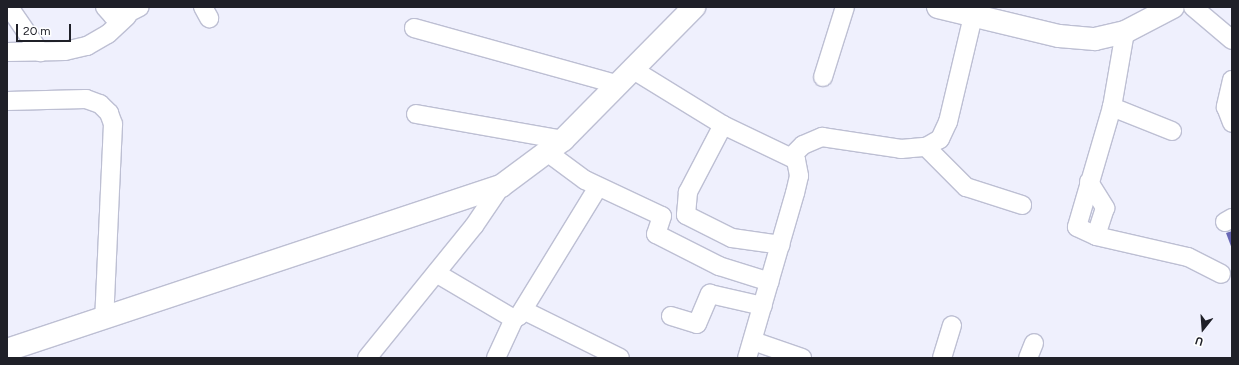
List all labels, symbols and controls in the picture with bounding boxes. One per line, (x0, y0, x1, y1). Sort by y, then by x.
scale bar (18, 16, 73, 42)
text: 20 m (23, 24, 51, 38)
north arrow (1183, 309, 1223, 349)
text: U (1194, 334, 1205, 348)

